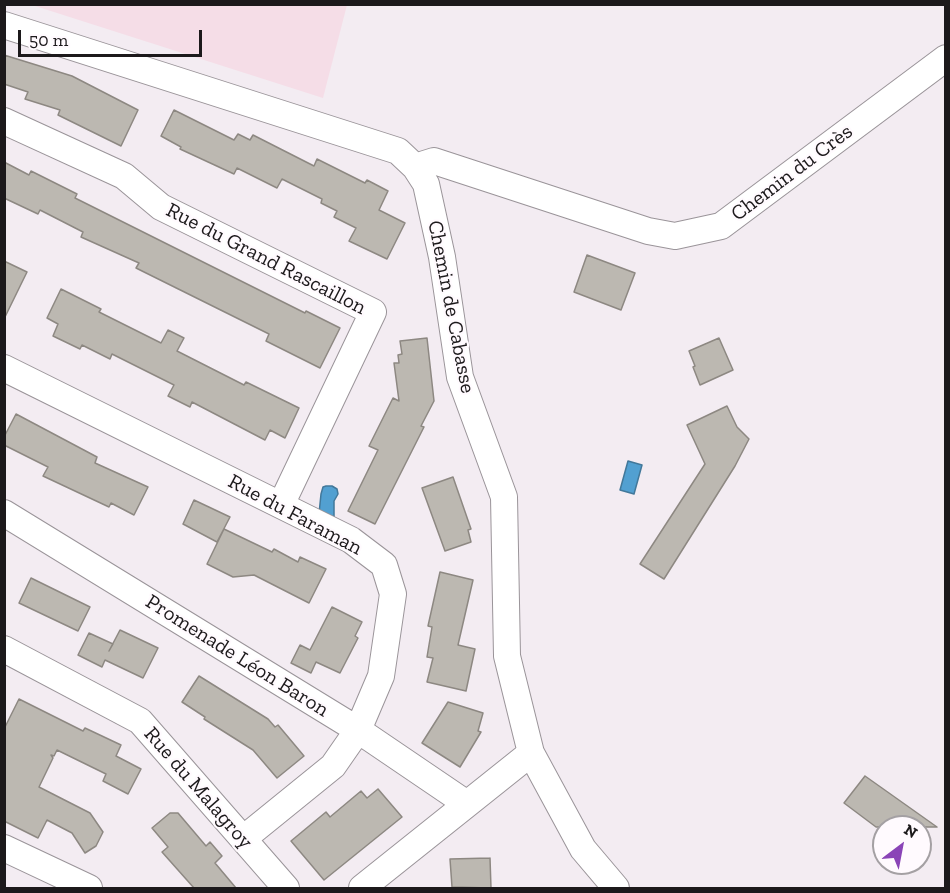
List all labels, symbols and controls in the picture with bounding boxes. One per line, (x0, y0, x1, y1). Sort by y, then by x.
scale bar (21, 18, 206, 56)
text: 50 m (29, 29, 68, 51)
street label: Chemin du Crès (726, 119, 858, 227)
street label: Rue du Grand Rascaillon (162, 198, 370, 320)
street label: Chemin de Cabasse (422, 218, 480, 396)
street label: Rue du Faraman (224, 469, 366, 561)
street label: Promenade Léon Baron (141, 589, 333, 723)
street label: Rue du Malagroy (138, 722, 258, 854)
north arrow (872, 815, 932, 875)
text: N (901, 820, 921, 842)

